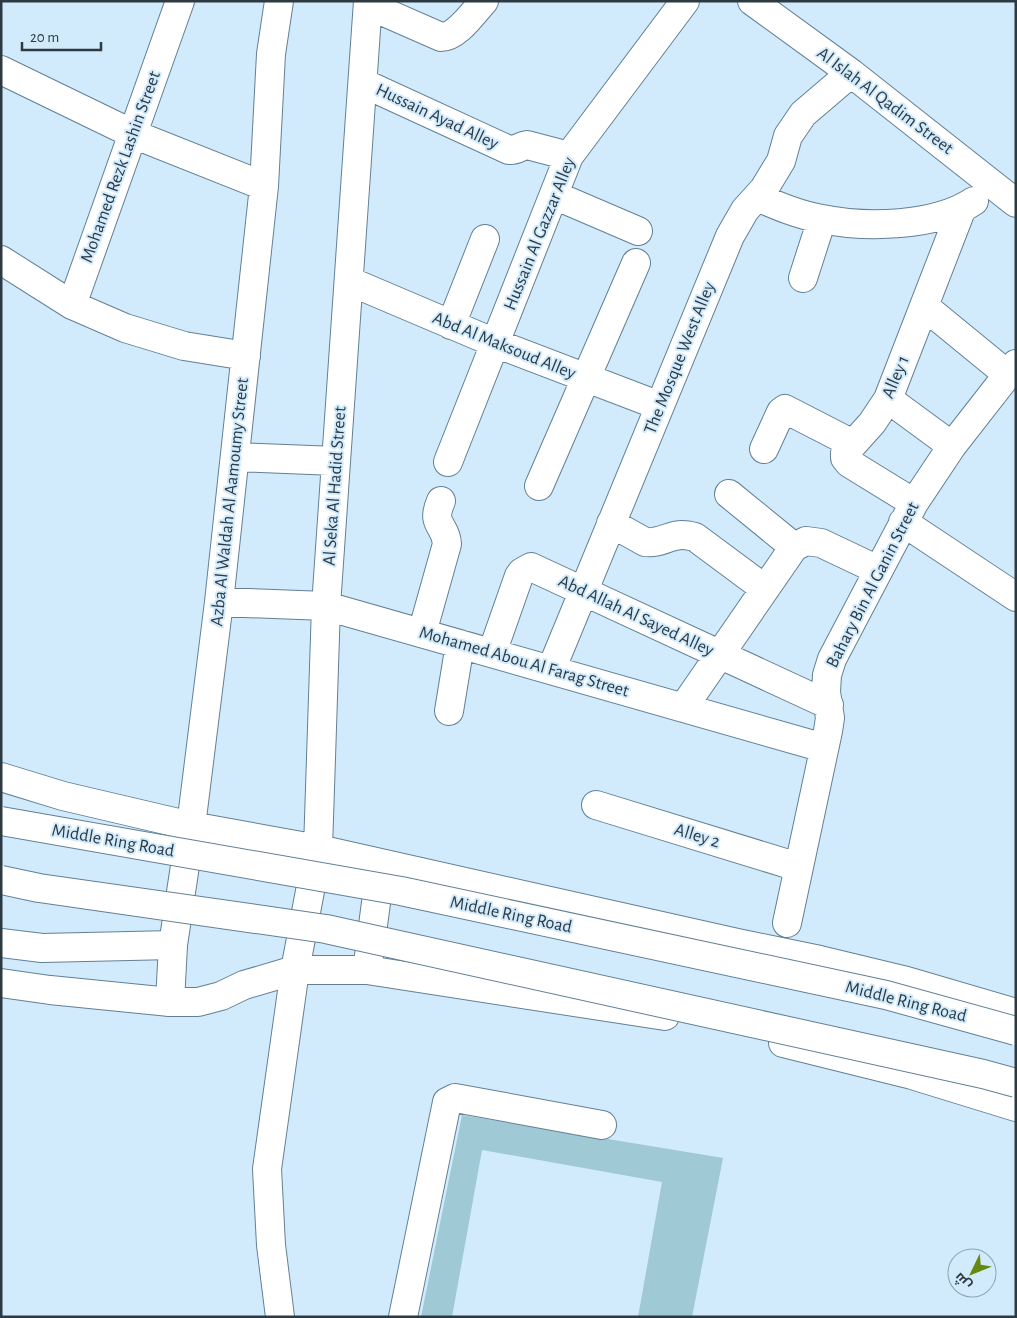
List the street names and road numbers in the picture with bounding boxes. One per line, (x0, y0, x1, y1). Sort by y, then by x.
street label: Al Islah Al Qadim Street (814, 44, 957, 158)
street label: Mohamed Rezk Lashin Street (78, 69, 164, 265)
street label: Hussain Ayad Alley (373, 81, 501, 153)
street label: Hussain Al Gazzar Alley (501, 155, 579, 313)
street label: The Mosque West Alley (641, 279, 719, 437)
street label: Abd Al Maksoud Alley (430, 309, 578, 383)
street label: Alley 1 (879, 353, 913, 401)
street label: Azba Al Waldah Al Aamoumy Street (208, 377, 252, 627)
street label: Al Seka Al Hadid Street (320, 405, 350, 566)
street label: Bahary Bin Al Ganin Street (823, 499, 923, 671)
street label: Abd Allah Al Sayed Alley (556, 572, 717, 660)
street label: Mohamed Abou Al Farag Street (417, 623, 631, 701)
street label: Middle Ring Road (50, 821, 176, 861)
street label: Alley 2 (672, 821, 722, 851)
street label: Middle Ring Road (448, 893, 574, 937)
street label: Middle Ring Road (844, 978, 968, 1026)

